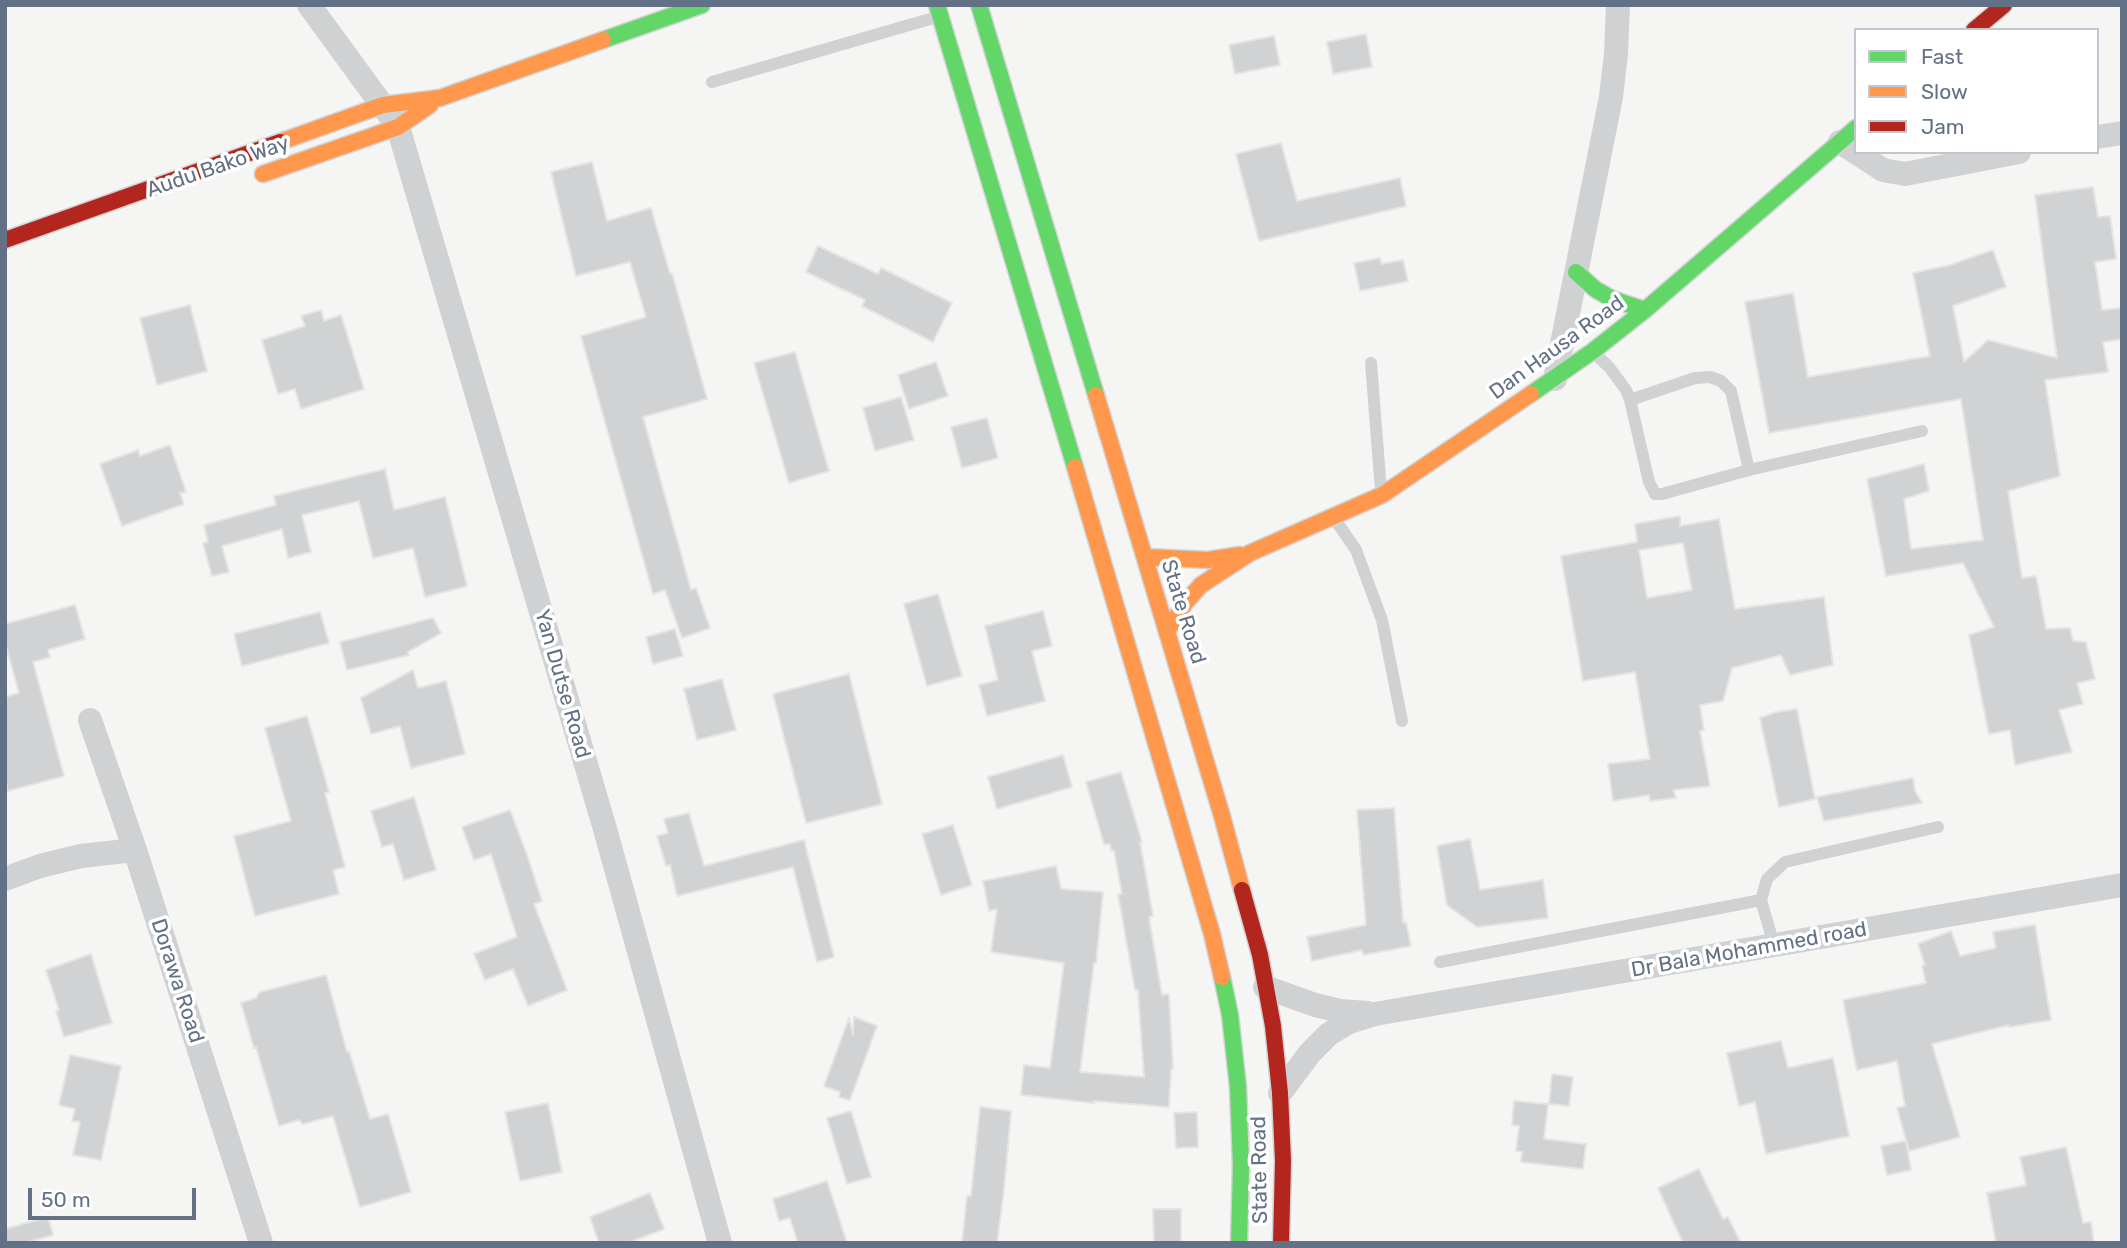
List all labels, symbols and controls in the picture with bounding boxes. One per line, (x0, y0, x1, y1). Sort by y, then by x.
legend (1854, 28, 2099, 154)
text: Fast (1921, 44, 1963, 69)
text: Slow (1921, 79, 1968, 104)
text: Jam (1921, 114, 1965, 139)
street label: Audu Bako Way (143, 131, 293, 203)
street label: Dan Hausa Road (1485, 291, 1629, 405)
street label: State Road (1155, 557, 1211, 667)
street label: Yan Dutse Road (529, 607, 595, 761)
street label: Dorawa Road (145, 916, 209, 1046)
street label: Dr Bala Mohammed road (1629, 917, 1869, 983)
street label: State Road (1246, 1116, 1274, 1224)
scale bar (32, 1174, 200, 1218)
text: 50 m (41, 1187, 91, 1212)

